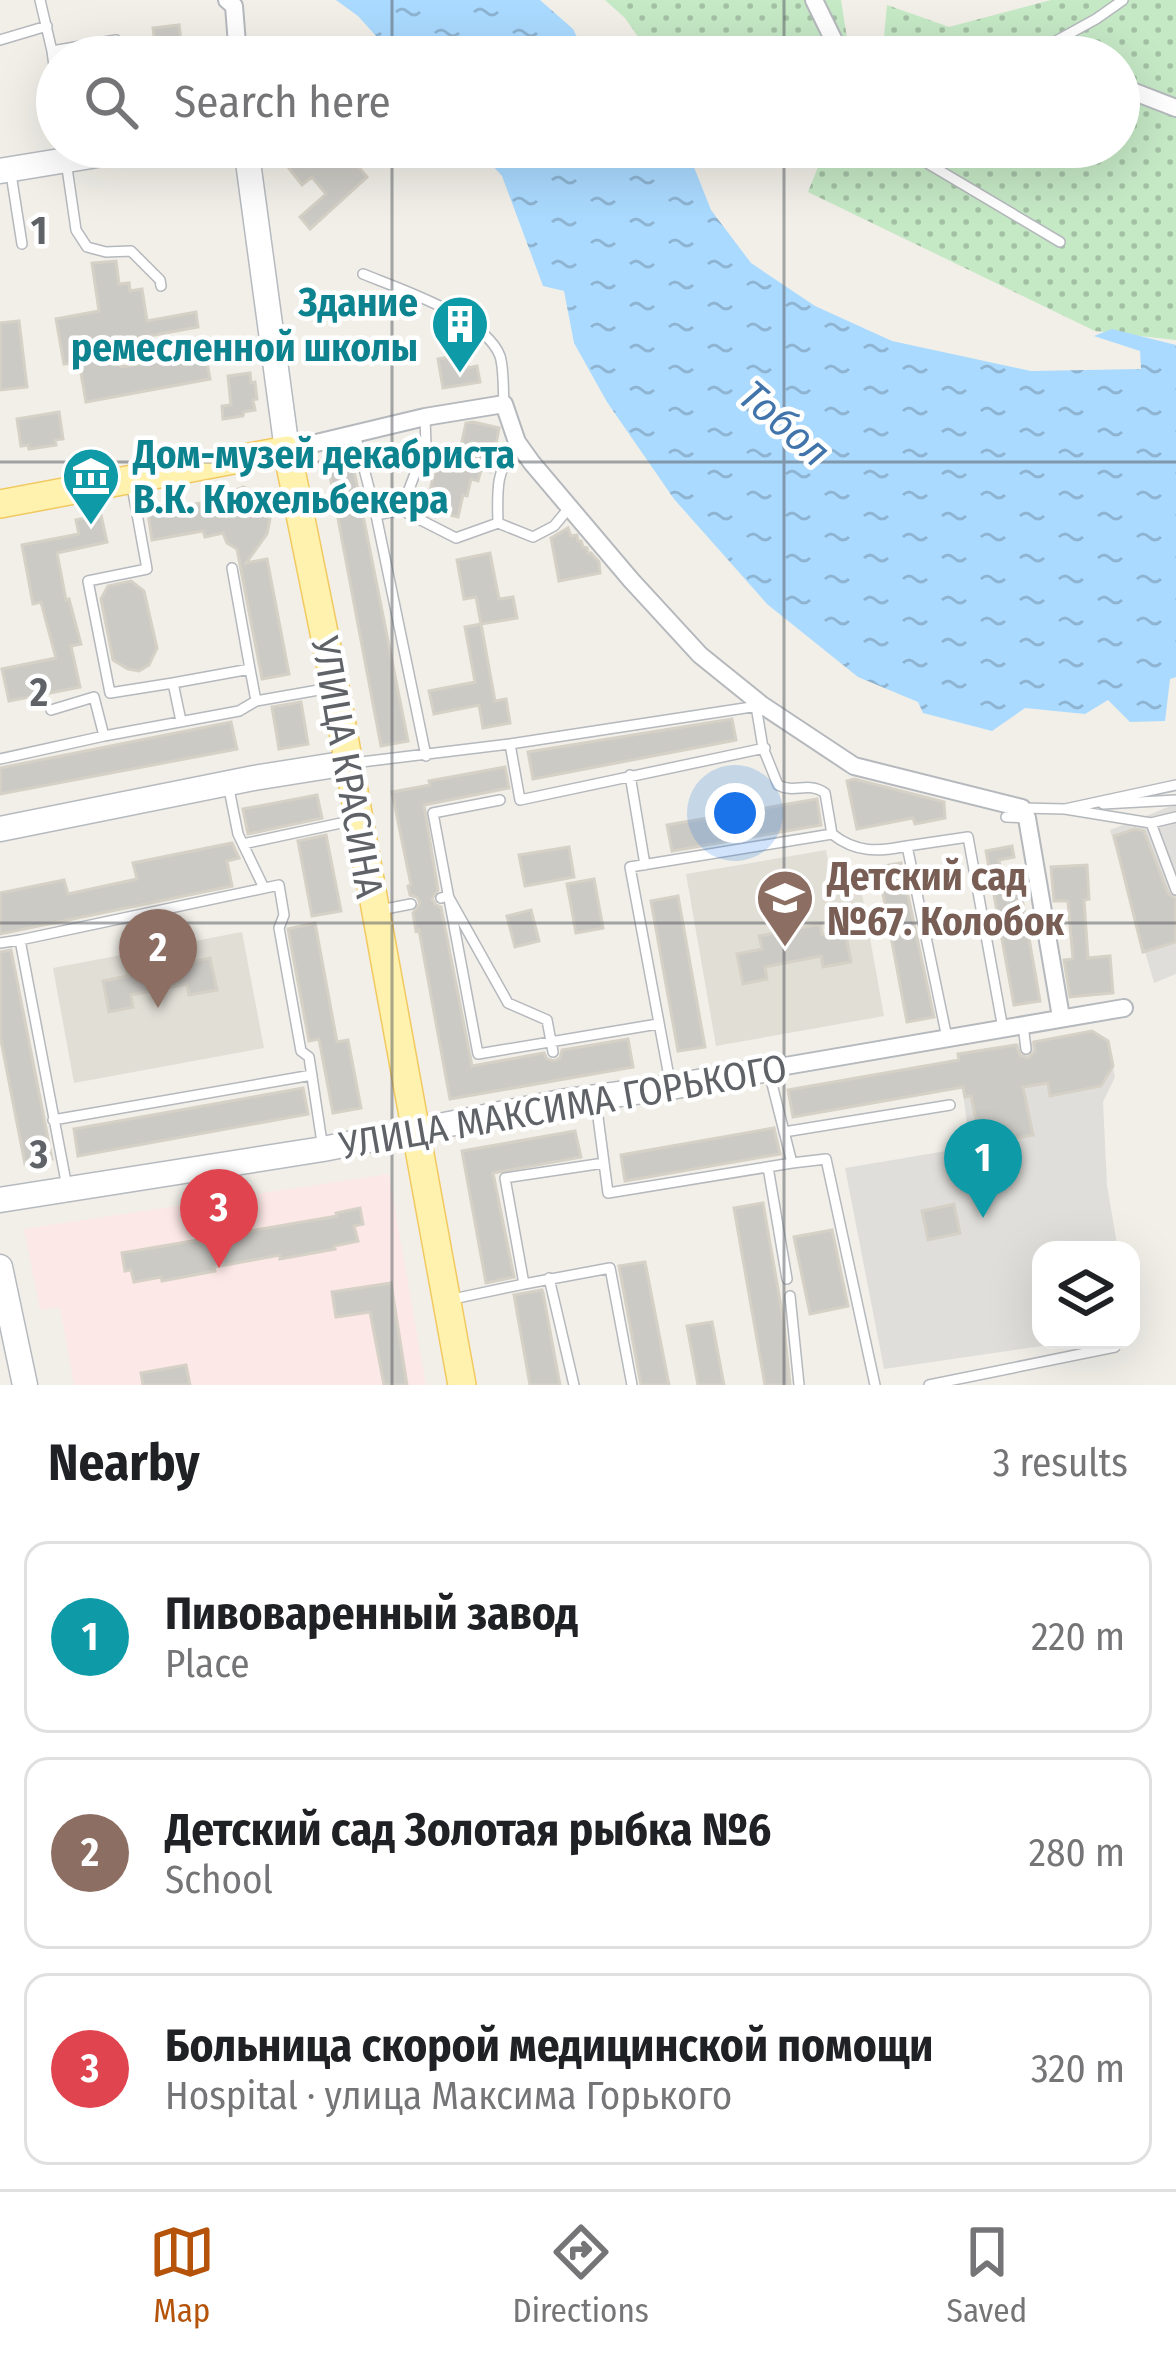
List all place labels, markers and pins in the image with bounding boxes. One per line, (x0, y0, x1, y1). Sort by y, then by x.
place label: Здание ремесленной школы (71, 280, 418, 371)
building icon: Здание ремесленной школы (429, 293, 491, 375)
place label: Дом-музей декабриста В.К. Кюхельбекера (132, 432, 515, 523)
museum icon: Дом-музей декабриста В.К. Кюхельбекера (60, 445, 122, 527)
place label: Детский сад №67. Колобок (826, 854, 1065, 945)
school or university icon: Детский сад №67. Колобок (754, 867, 816, 949)
pin: 2 (119, 909, 197, 1008)
pin: 1 (944, 1119, 1022, 1218)
pin: 3 (180, 1169, 258, 1268)

